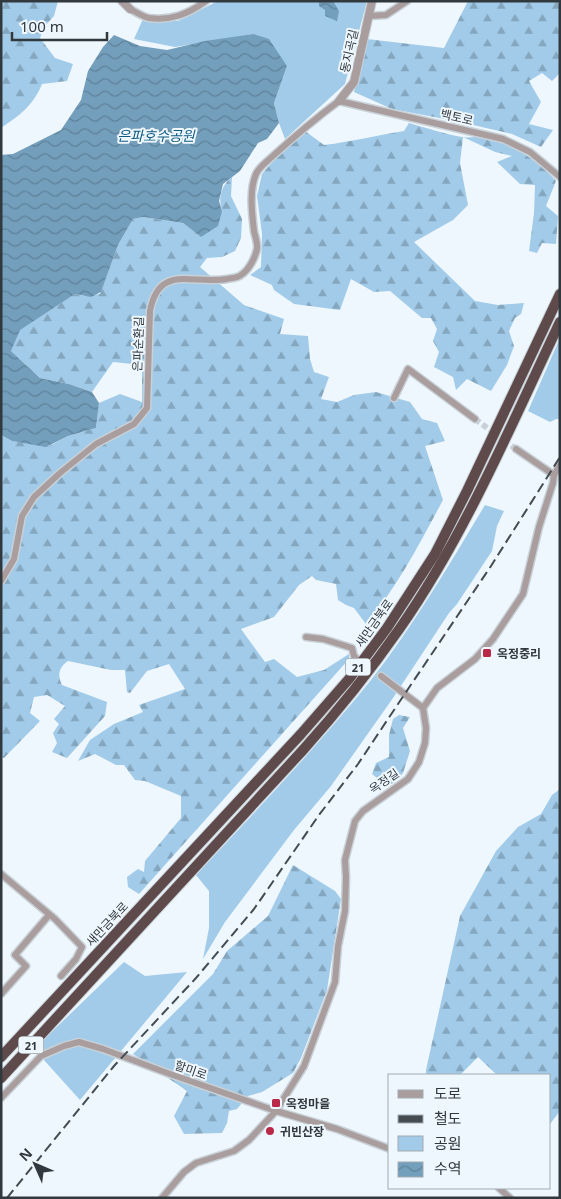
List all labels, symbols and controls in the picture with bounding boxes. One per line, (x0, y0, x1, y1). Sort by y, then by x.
scale bar (12, 10, 108, 42)
text: 100 m (20, 16, 64, 36)
street label: 동지곡길 (336, 28, 362, 74)
street label: 백토로 (439, 105, 475, 129)
water label: 은파호수공원 (117, 126, 196, 145)
street label: 은파순환길 (129, 316, 147, 372)
street label: 새만금북로 (351, 596, 397, 650)
place label: 옥정중리 (497, 645, 541, 662)
marker: 옥정중리 (481, 647, 493, 659)
road number: 21 (346, 659, 370, 676)
street label: 옥정길 (366, 765, 402, 797)
street label: 새만금북로 (82, 898, 132, 950)
road number: 21 (18, 1036, 44, 1054)
street label: 할미로 (173, 1057, 209, 1083)
legend (388, 1074, 551, 1189)
text: 도로 (434, 1083, 462, 1103)
place label: 옥정마을 (286, 1095, 330, 1112)
marker: 옥정마을 (270, 1097, 282, 1109)
text: 철도 (434, 1108, 462, 1128)
place label: 귀빈산장 (280, 1123, 324, 1140)
marker: 귀빈산장 (264, 1125, 276, 1137)
text: 공원 (434, 1133, 462, 1153)
north arrow (10, 1139, 60, 1189)
text: N (15, 1144, 36, 1165)
text: 수역 (434, 1158, 462, 1178)

